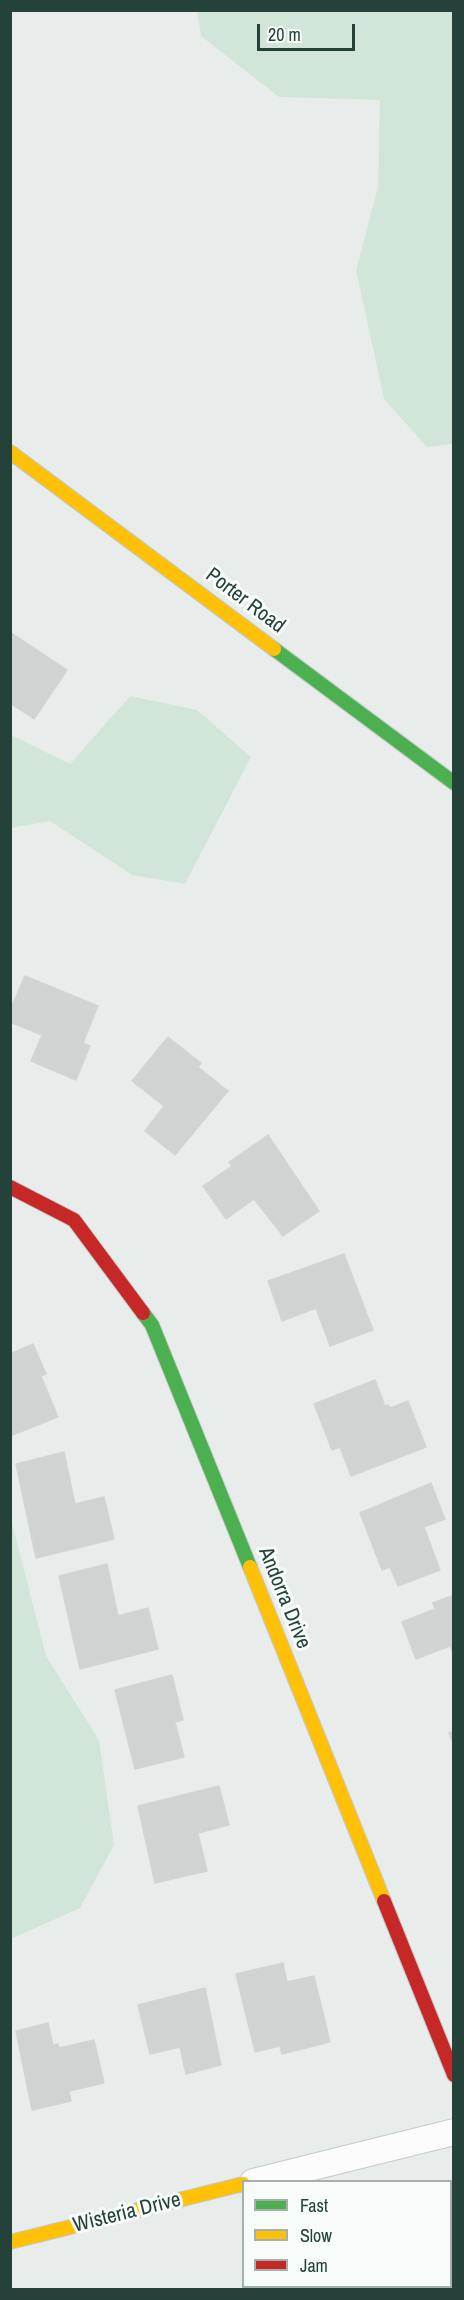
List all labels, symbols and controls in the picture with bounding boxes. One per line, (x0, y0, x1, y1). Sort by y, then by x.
scale bar (260, 12, 358, 50)
text: 20 m (268, 22, 301, 47)
street label: Porter Road (200, 563, 290, 639)
street label: Andorra Drive (252, 1544, 316, 1652)
legend (242, 2180, 452, 2288)
street label: Wisteria Drive (71, 2187, 183, 2239)
text: Fast (300, 2193, 328, 2218)
text: Slow (300, 2223, 332, 2248)
text: Jam (300, 2253, 328, 2278)

